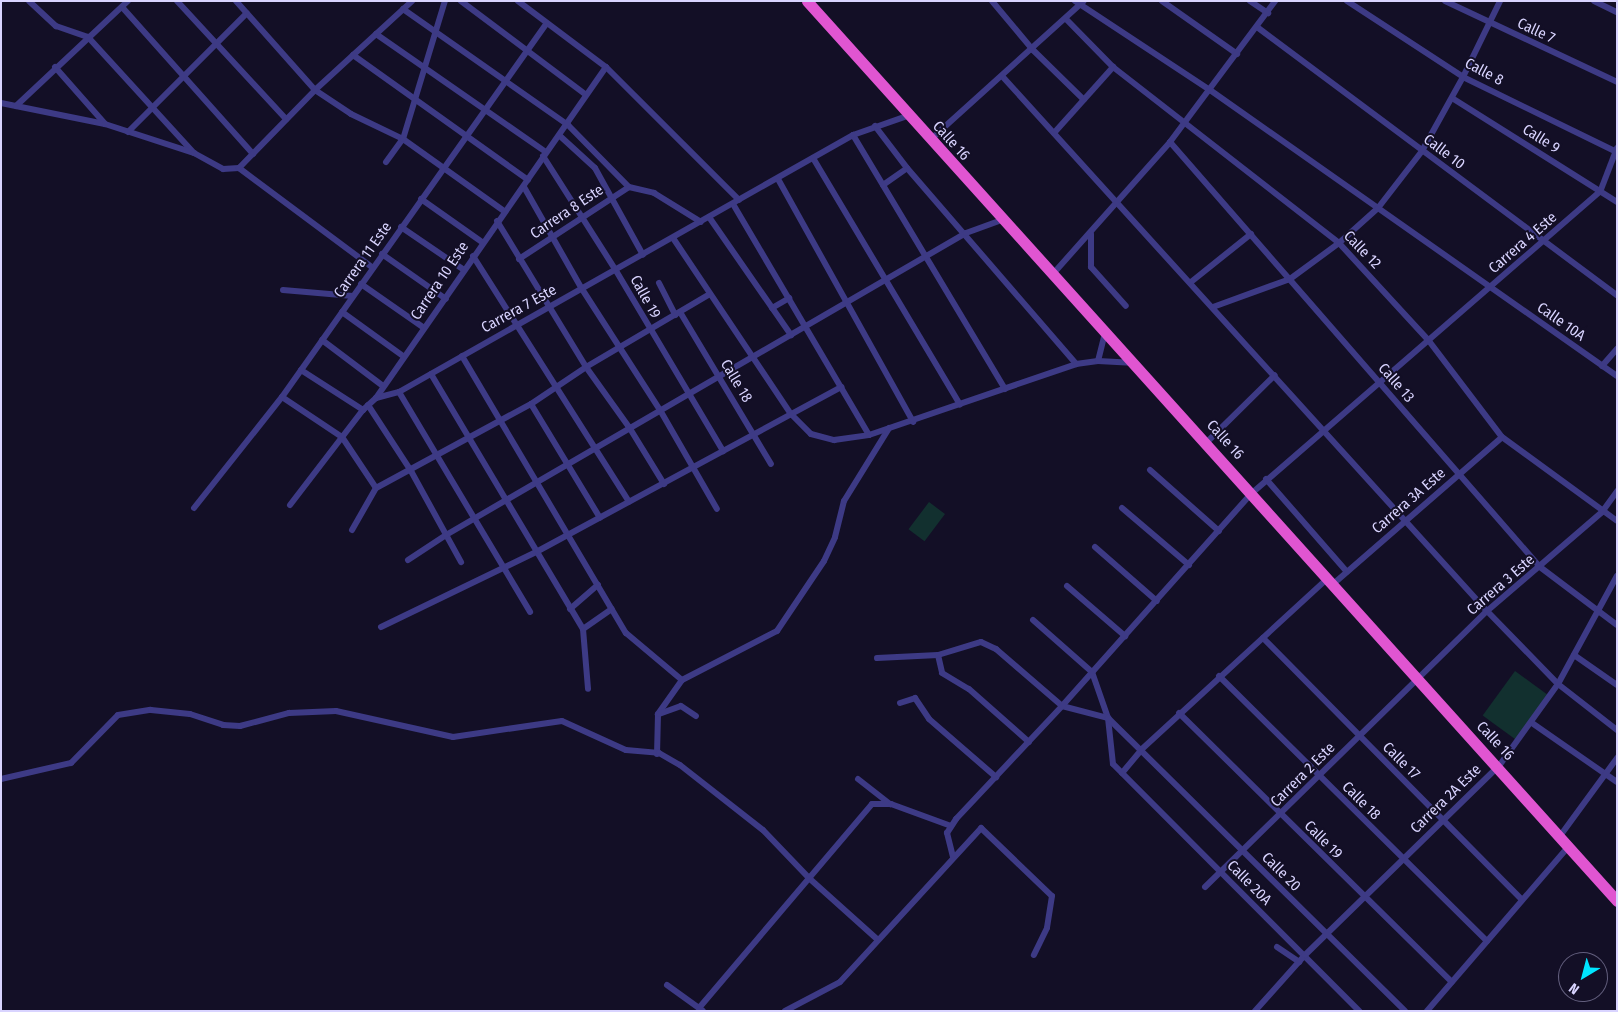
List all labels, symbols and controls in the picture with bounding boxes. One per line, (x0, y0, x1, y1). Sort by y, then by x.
street label: Calle 7 (1514, 14, 1558, 48)
street label: Calle 8 (1462, 54, 1506, 90)
street label: Calle 16 (929, 118, 973, 164)
street label: Calle 9 (1519, 121, 1563, 157)
street label: Calle 10 (1420, 131, 1468, 173)
street label: Carrera 8 Este (527, 181, 607, 243)
street label: Carrera 4 Este (1485, 209, 1561, 277)
street label: Carrera 11 Este (330, 219, 396, 301)
street label: Calle 12 (1340, 227, 1384, 273)
street label: Carrera 10 Este (407, 238, 473, 324)
street label: Calle 19 (626, 272, 664, 322)
street label: Carrera 7 Este (478, 281, 560, 337)
street label: Calle 10A (1533, 299, 1589, 345)
street label: Calle 18 (716, 356, 756, 406)
street label: Calle 13 (1374, 360, 1418, 406)
street label: Calle 16 (1203, 417, 1247, 463)
street label: Carrera 3A Este (1369, 464, 1449, 538)
street label: Carrera 3 Este (1464, 551, 1538, 619)
street label: Calle 16 (1472, 718, 1518, 764)
street label: Carrera 2 Este (1267, 739, 1339, 811)
street label: Calle 17 (1379, 739, 1423, 783)
street label: Carrera 2A Este (1407, 761, 1485, 837)
street label: Calle 18 (1338, 778, 1384, 824)
street label: Calle 19 (1300, 817, 1346, 863)
street label: Calle 20 (1258, 849, 1304, 895)
street label: Calle 20A (1223, 857, 1275, 909)
north arrow (1558, 952, 1608, 1002)
text: N (1566, 979, 1583, 998)

